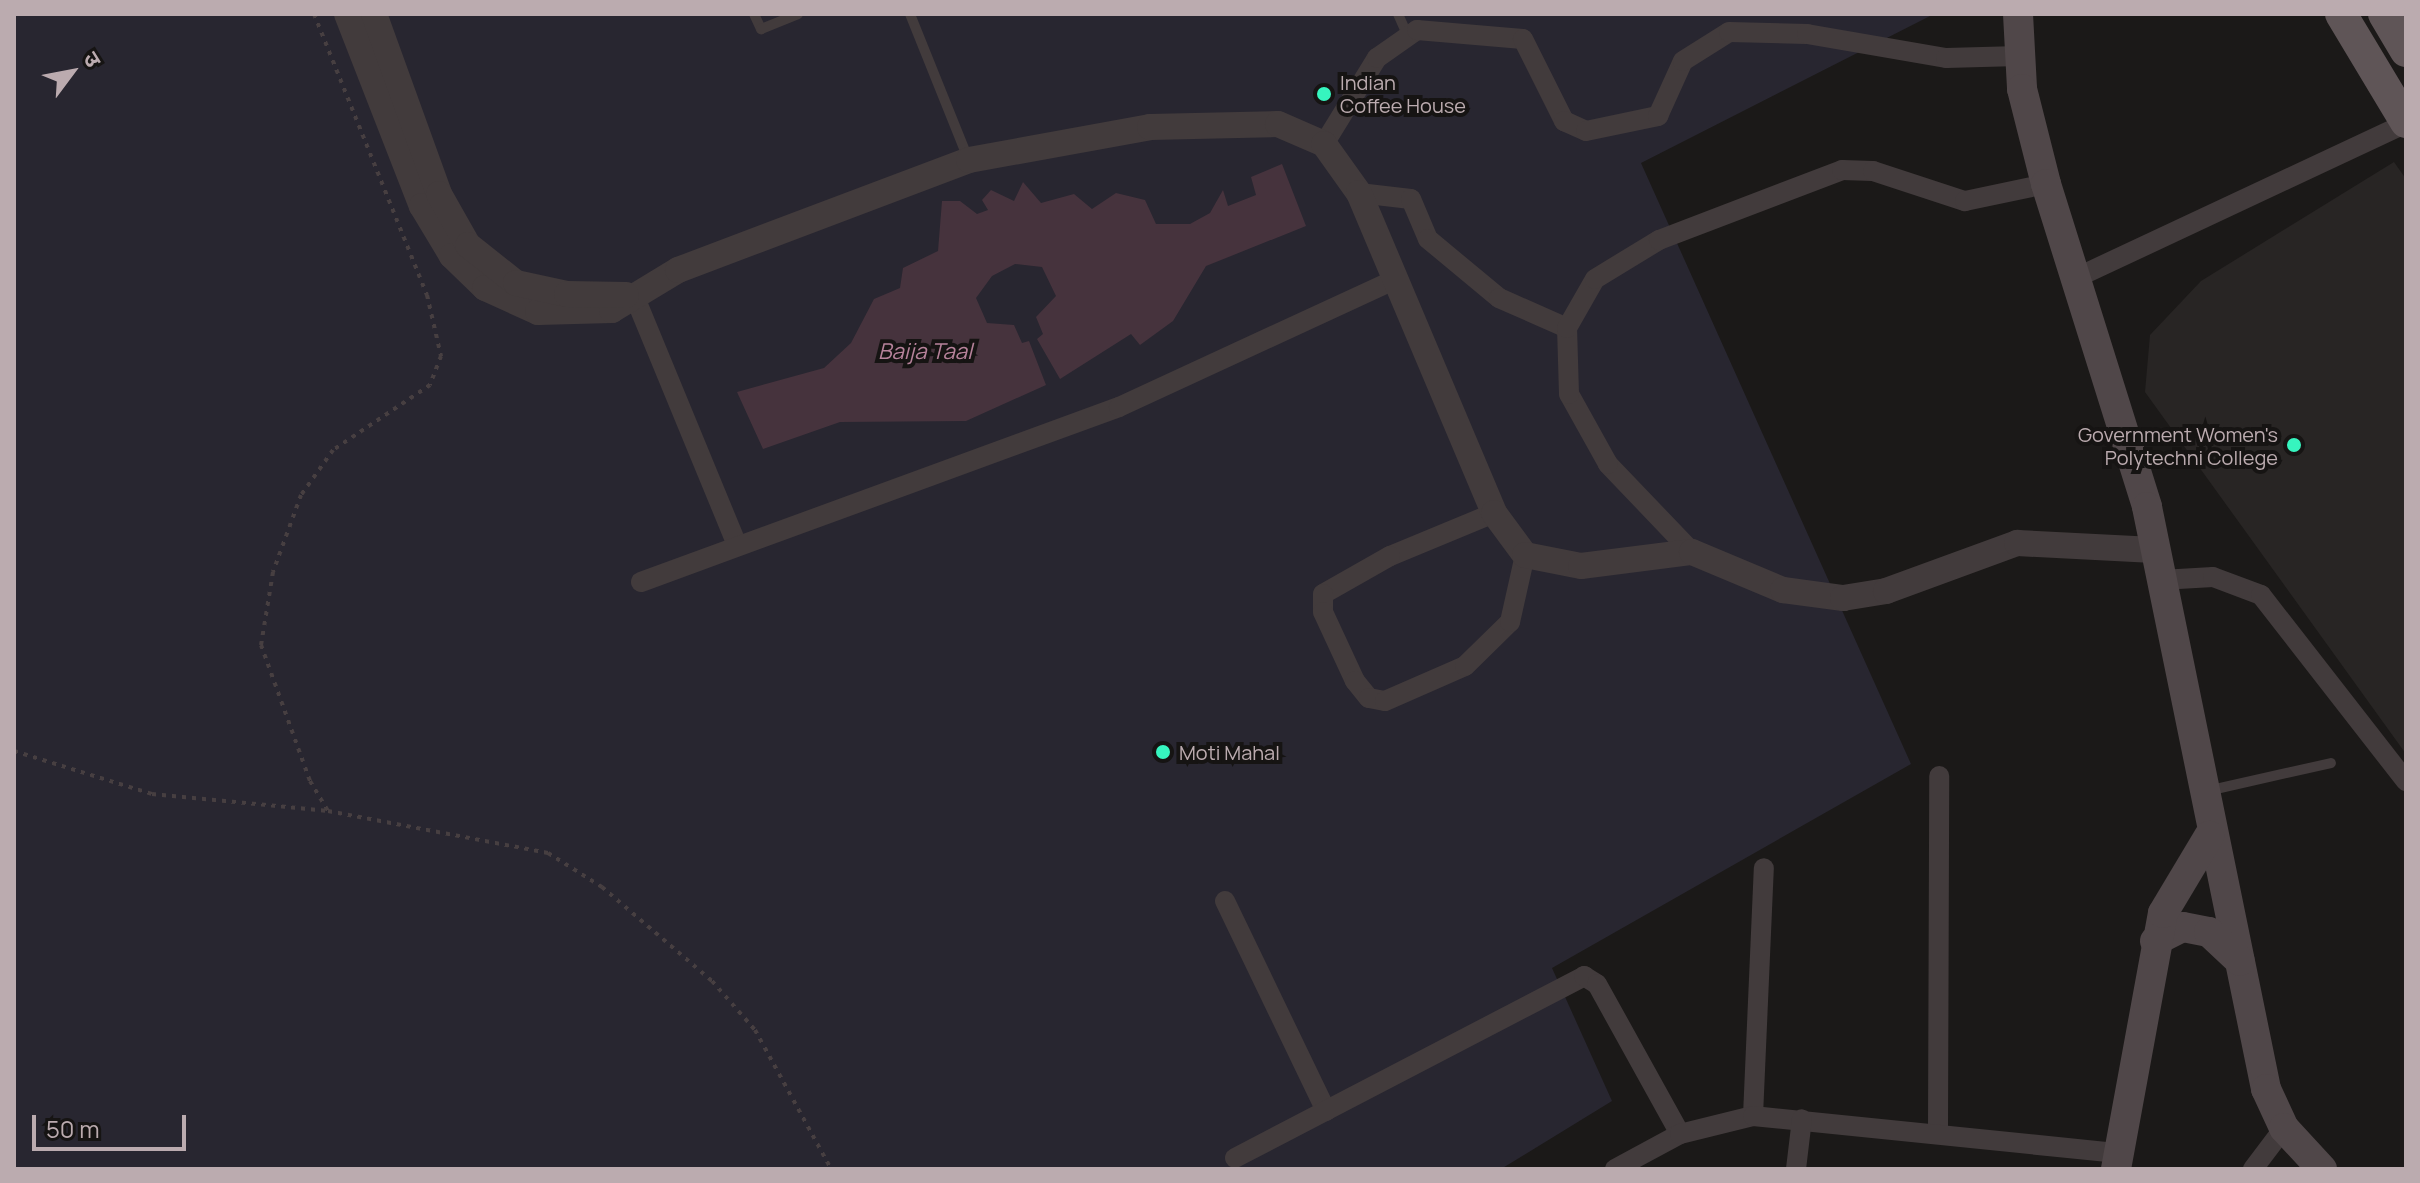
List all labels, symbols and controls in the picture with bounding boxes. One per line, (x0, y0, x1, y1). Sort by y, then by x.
north arrow (32, 32, 112, 112)
text: उ (76, 46, 108, 73)
place label: Indian Coffee House (1340, 70, 1466, 117)
marker: Indian Coffee House (1315, 85, 1333, 103)
water label: Baija Taal (878, 339, 972, 365)
place label: Government Women's Polytechni College (2078, 422, 2278, 469)
marker: Government Women's Polytechni College (2285, 436, 2303, 454)
place label: Moti Mahal (1179, 740, 1280, 764)
marker: Moti Mahal (1154, 743, 1172, 761)
scale bar (36, 1099, 190, 1149)
text: 50 m (46, 1112, 100, 1145)

